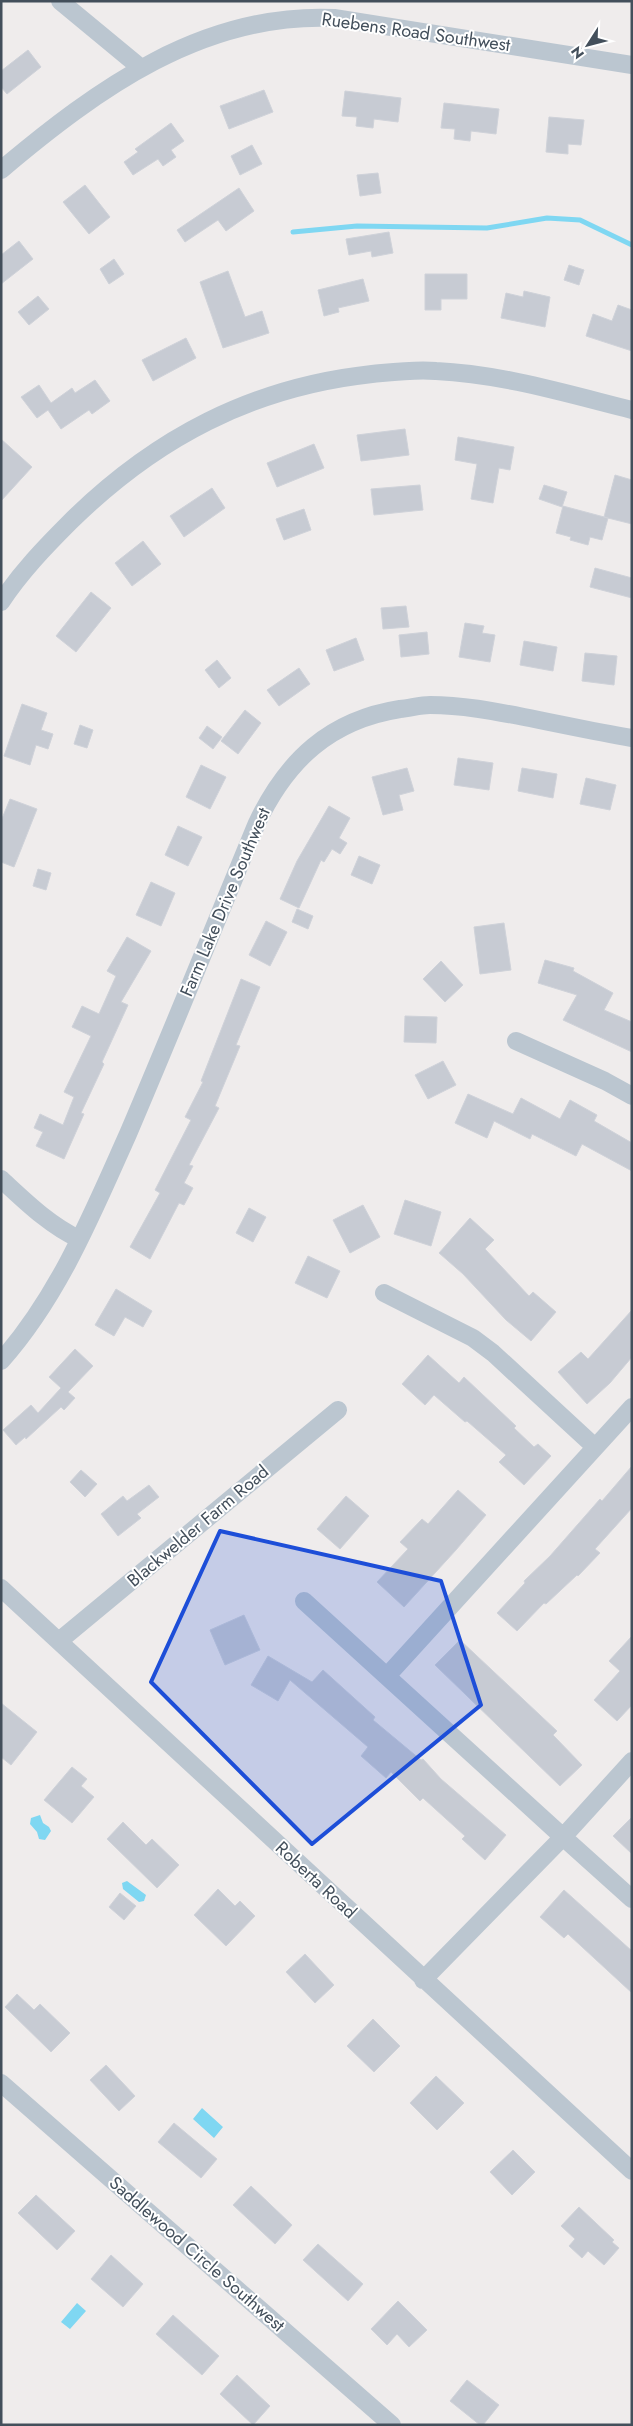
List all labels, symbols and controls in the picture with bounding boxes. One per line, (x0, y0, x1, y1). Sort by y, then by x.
street label: Ruebens Road Southwest (320, 6, 513, 58)
north arrow (563, 20, 613, 70)
text: N (566, 42, 589, 63)
street label: Farm Lake Drive Southwest (173, 803, 277, 1000)
street label: Blackwelder Farm Road (122, 1459, 274, 1593)
street label: Roberta Road (270, 1835, 362, 1925)
street label: Saddlewood Circle Southwest (103, 2170, 291, 2338)

